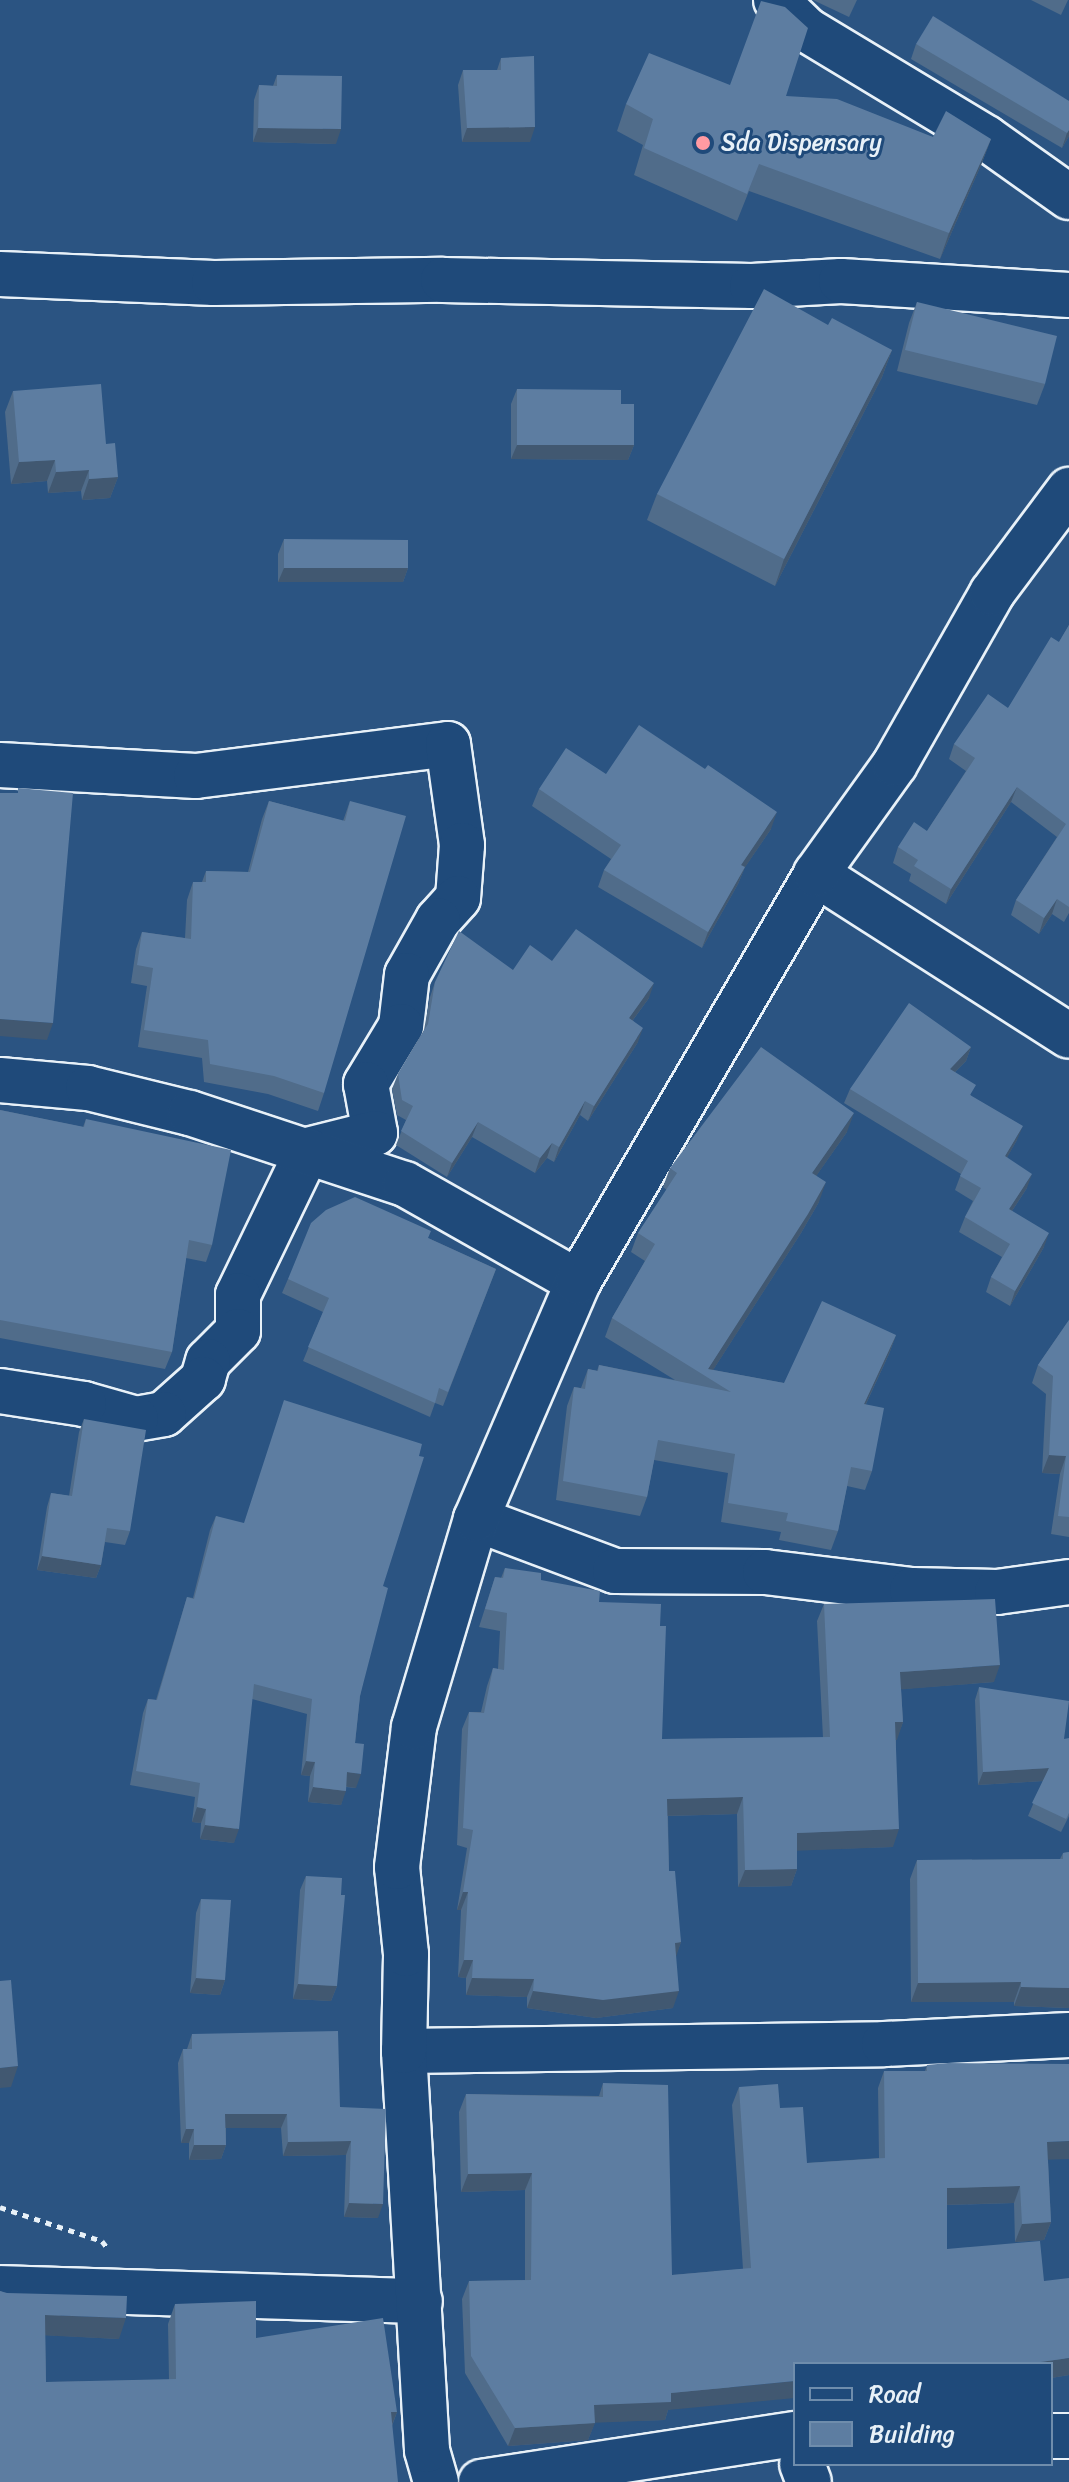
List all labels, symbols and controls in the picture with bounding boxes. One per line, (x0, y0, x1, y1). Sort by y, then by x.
place label: Sda Dispensary (721, 129, 882, 157)
marker: Sda Dispensary (692, 132, 714, 154)
legend (793, 2362, 1053, 2466)
text: Road (869, 2373, 920, 2415)
text: Building (869, 2413, 955, 2455)

